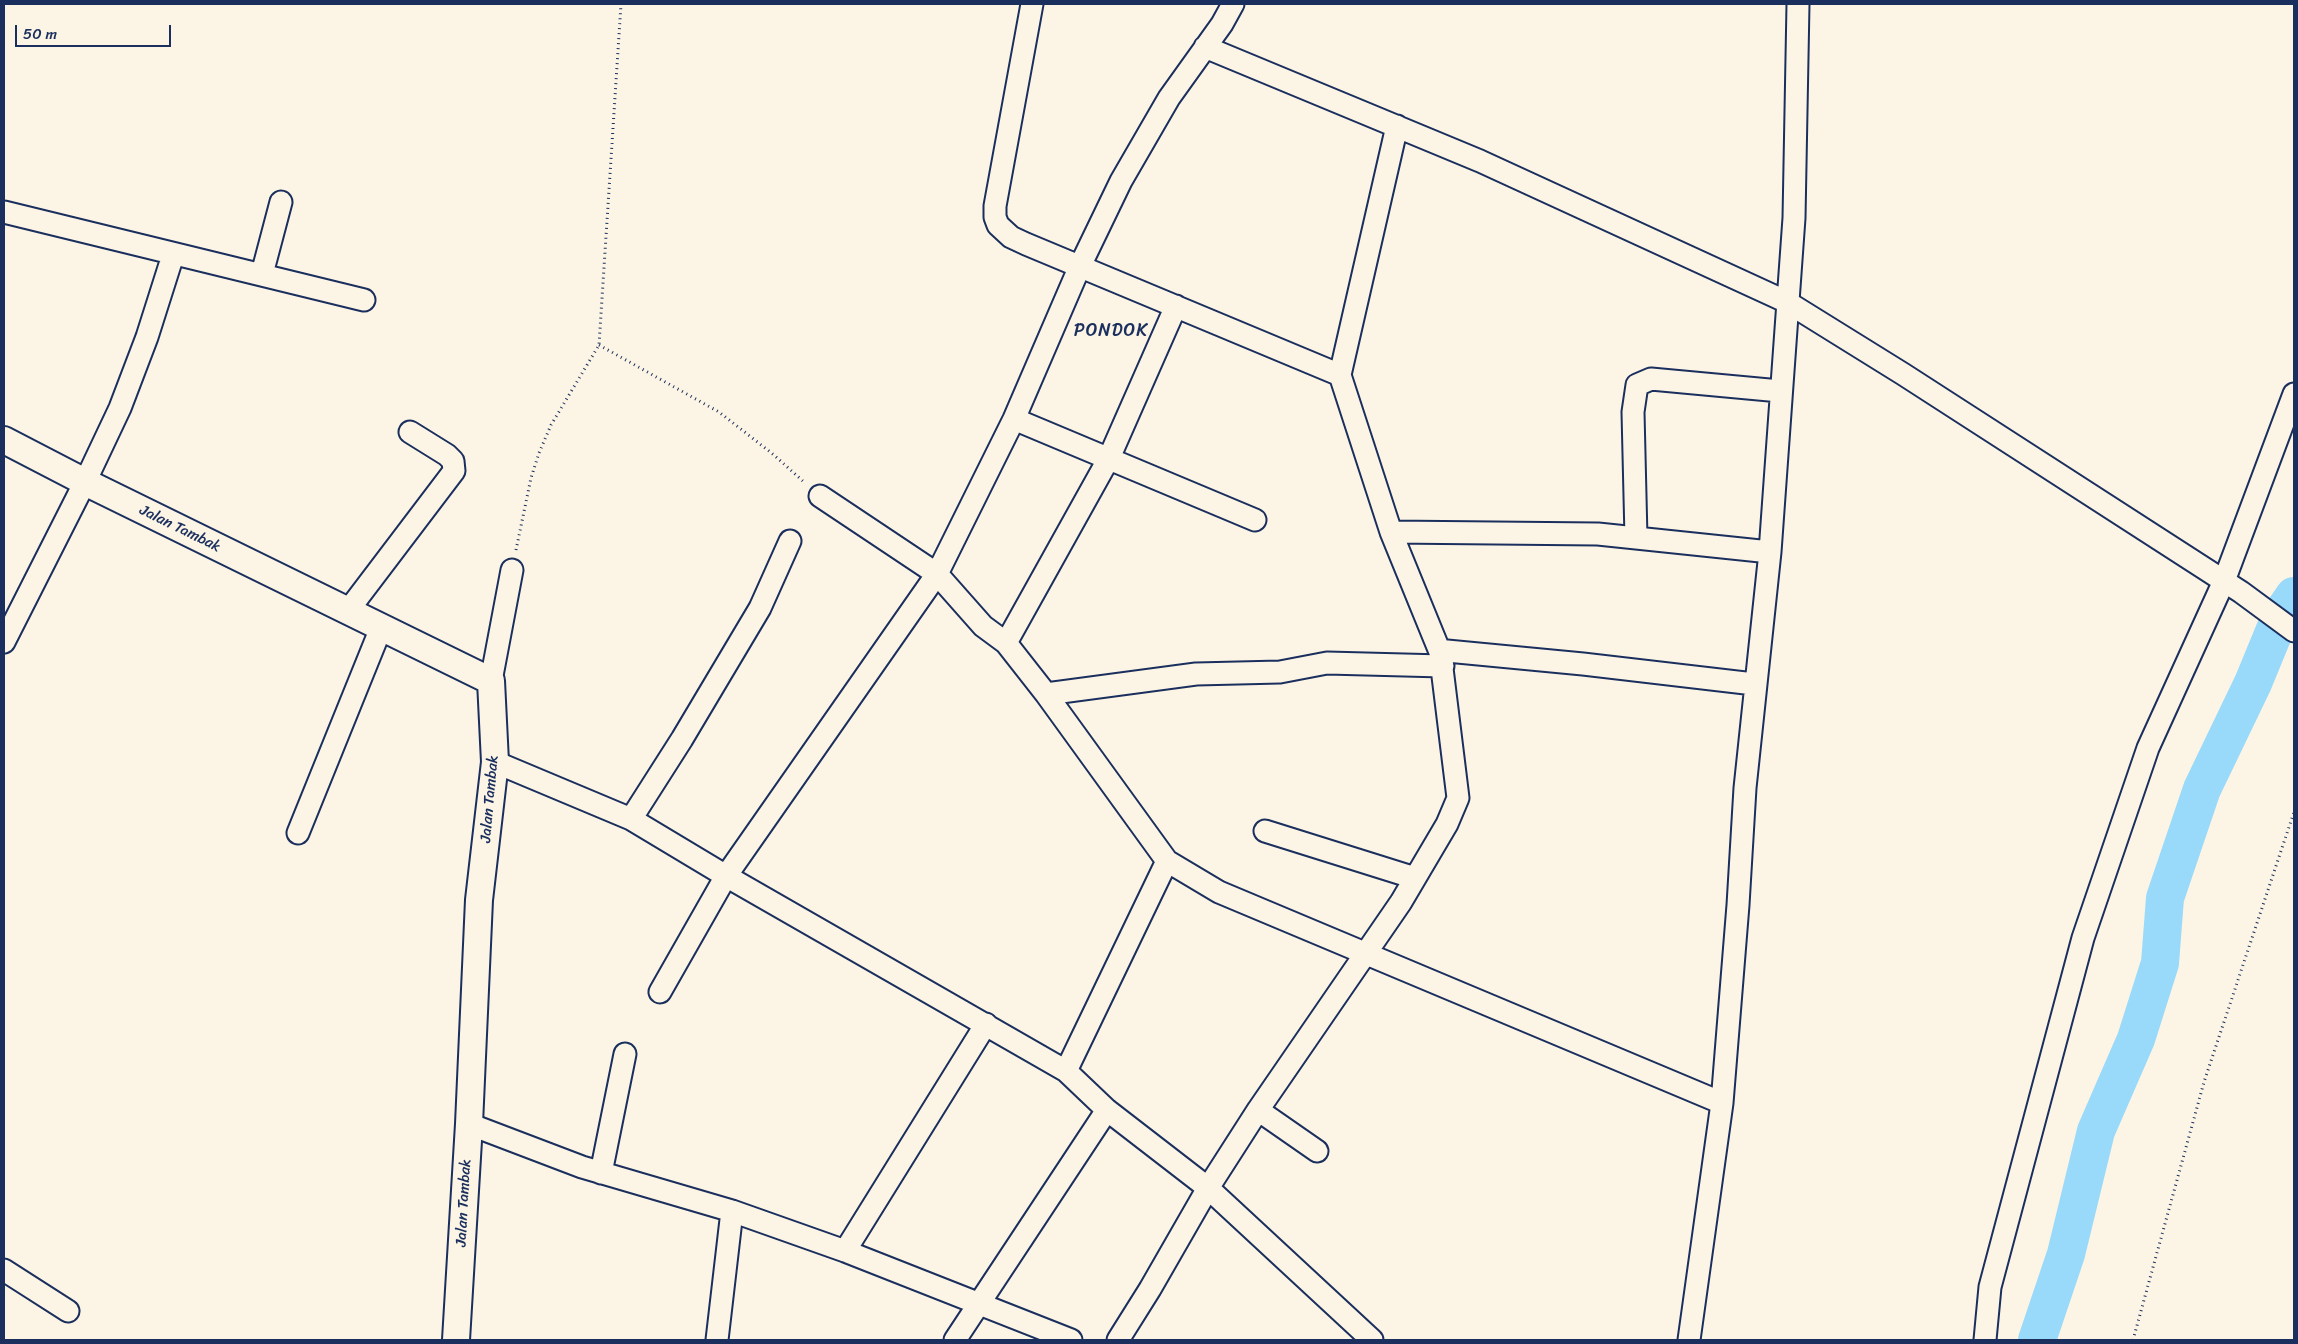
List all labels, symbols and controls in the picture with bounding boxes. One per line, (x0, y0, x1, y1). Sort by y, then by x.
scale bar (18, 15, 174, 47)
text: 50 m (23, 21, 57, 47)
district label: PONDOK (1073, 320, 1149, 342)
street label: Jalan Tambak (137, 502, 223, 556)
street label: Jalan Tambak (477, 754, 503, 844)
street label: Jalan Tambak (453, 1159, 475, 1247)

